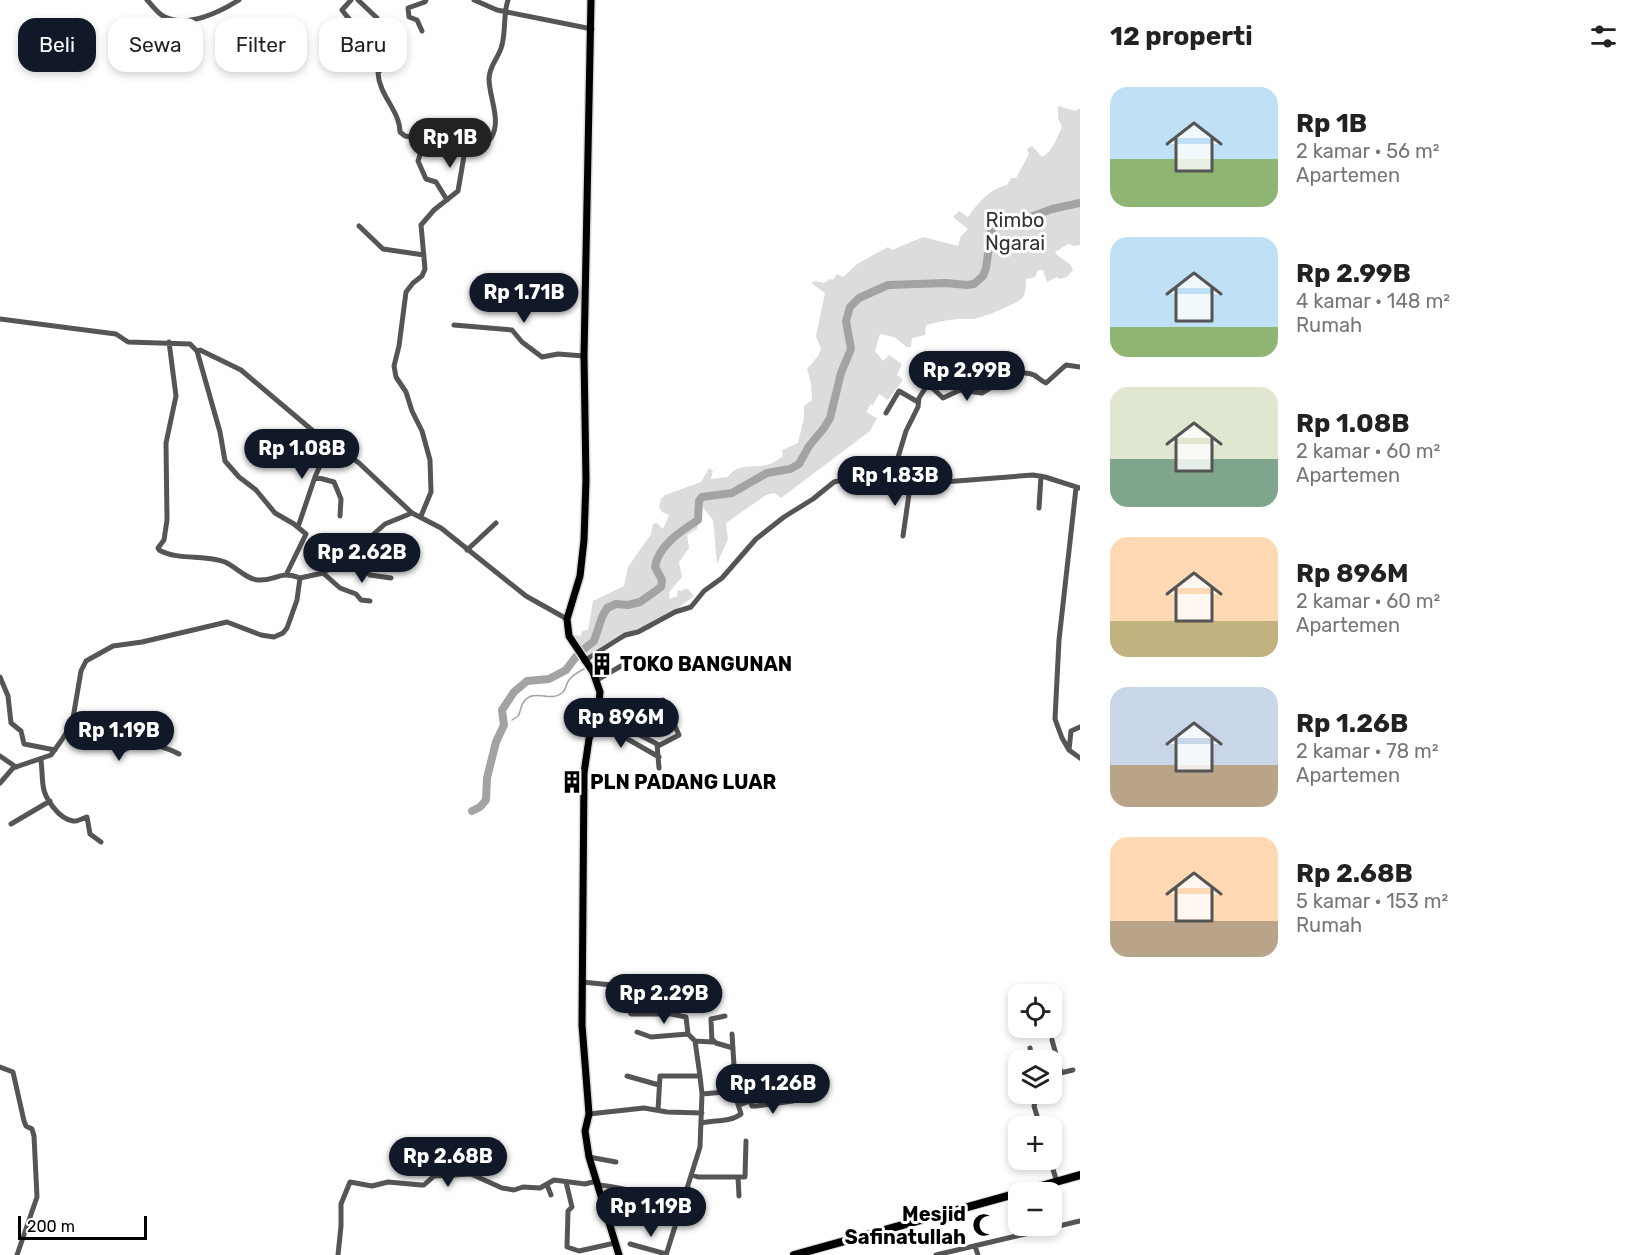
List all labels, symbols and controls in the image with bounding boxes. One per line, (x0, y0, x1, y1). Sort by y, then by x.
chip: Beli (18, 18, 96, 72)
chip: Sewa (108, 18, 203, 72)
chip: Filter (215, 18, 307, 72)
chip: Baru (319, 18, 407, 72)
icon: filters (1587, 20, 1620, 53)
text: 12 properti (1110, 21, 1253, 52)
text: Rp 1B (1296, 108, 1367, 139)
icon: home (1158, 111, 1230, 183)
pin: Rp 1B (408, 118, 492, 169)
text: Rp 1B (423, 125, 477, 149)
text: 2 kamar · 56 m² (1296, 139, 1440, 163)
text: Apartemen (1296, 163, 1400, 187)
park label: Rimbo Ngarai (985, 208, 1045, 255)
text: Rp 2.99B (1296, 258, 1411, 289)
icon: home (1158, 261, 1230, 333)
pin: Rp 1.71B (462, 273, 586, 324)
text: Rp 1.71B (483, 280, 565, 304)
text: 4 kamar · 148 m² (1296, 289, 1450, 313)
text: Rumah (1296, 313, 1362, 337)
pin: Rp 2.99B (905, 351, 1029, 402)
text: Rp 2.99B (923, 358, 1011, 382)
text: Rp 1.08B (1296, 408, 1410, 439)
icon: home (1158, 411, 1230, 483)
pin: Rp 1.08B (240, 429, 364, 480)
text: Rp 1.08B (258, 436, 346, 460)
text: 2 kamar · 60 m² (1296, 439, 1440, 463)
pin: Rp 1.83B (833, 456, 957, 507)
text: Rp 1.83B (851, 463, 939, 487)
text: Apartemen (1296, 463, 1400, 487)
pin: Rp 2.62B (300, 533, 424, 584)
text: Rp 2.62B (317, 540, 407, 564)
text: Rp 896M (1296, 558, 1409, 589)
icon: home (1158, 561, 1230, 633)
text: 2 kamar · 60 m² (1296, 589, 1440, 613)
text: Apartemen (1296, 613, 1400, 637)
building icon: TOKO BANGUNAN (589, 651, 615, 677)
place label: TOKO BANGUNAN (620, 652, 792, 676)
pin: Rp 896M (566, 698, 676, 749)
text: Rp 896M (578, 705, 664, 729)
text: Rp 1.26B (1296, 708, 1408, 739)
pin: Rp 1.19B (57, 711, 181, 762)
icon: home (1158, 711, 1230, 783)
text: Rp 1.19B (78, 718, 160, 742)
text: 2 kamar · 78 m² (1296, 739, 1439, 763)
text: Apartemen (1296, 763, 1400, 787)
building icon: PLN PADANG LUAR (559, 769, 585, 795)
place label: PLN PADANG LUAR (590, 770, 777, 794)
text: Rp 2.68B (1296, 858, 1413, 889)
icon: home (1158, 861, 1230, 933)
text: 5 kamar · 153 m² (1296, 889, 1448, 913)
text: Rumah (1296, 913, 1362, 937)
pin: Rp 2.29B (602, 974, 726, 1025)
text: Rp 2.29B (619, 981, 709, 1005)
map controls (1008, 984, 1062, 1236)
button: locate (1008, 984, 1062, 1038)
button: layers (1008, 1050, 1062, 1104)
pin: Rp 1.26B (711, 1064, 835, 1115)
text: Rp 1.26B (730, 1071, 816, 1095)
button: + (1008, 1116, 1062, 1170)
pin: Rp 2.68B (386, 1137, 510, 1188)
text: Rp 2.68B (403, 1144, 493, 1168)
button: − (1008, 1182, 1062, 1236)
pin: Rp 1.19B (589, 1187, 713, 1238)
text: Rp 1.19B (610, 1194, 692, 1218)
place label: Mesjid Safinatullah (845, 1202, 966, 1249)
mosque icon: Mesjid Safinatullah (971, 1212, 997, 1238)
scale bar (18, 1213, 147, 1240)
text: 200 m (27, 1217, 75, 1236)

